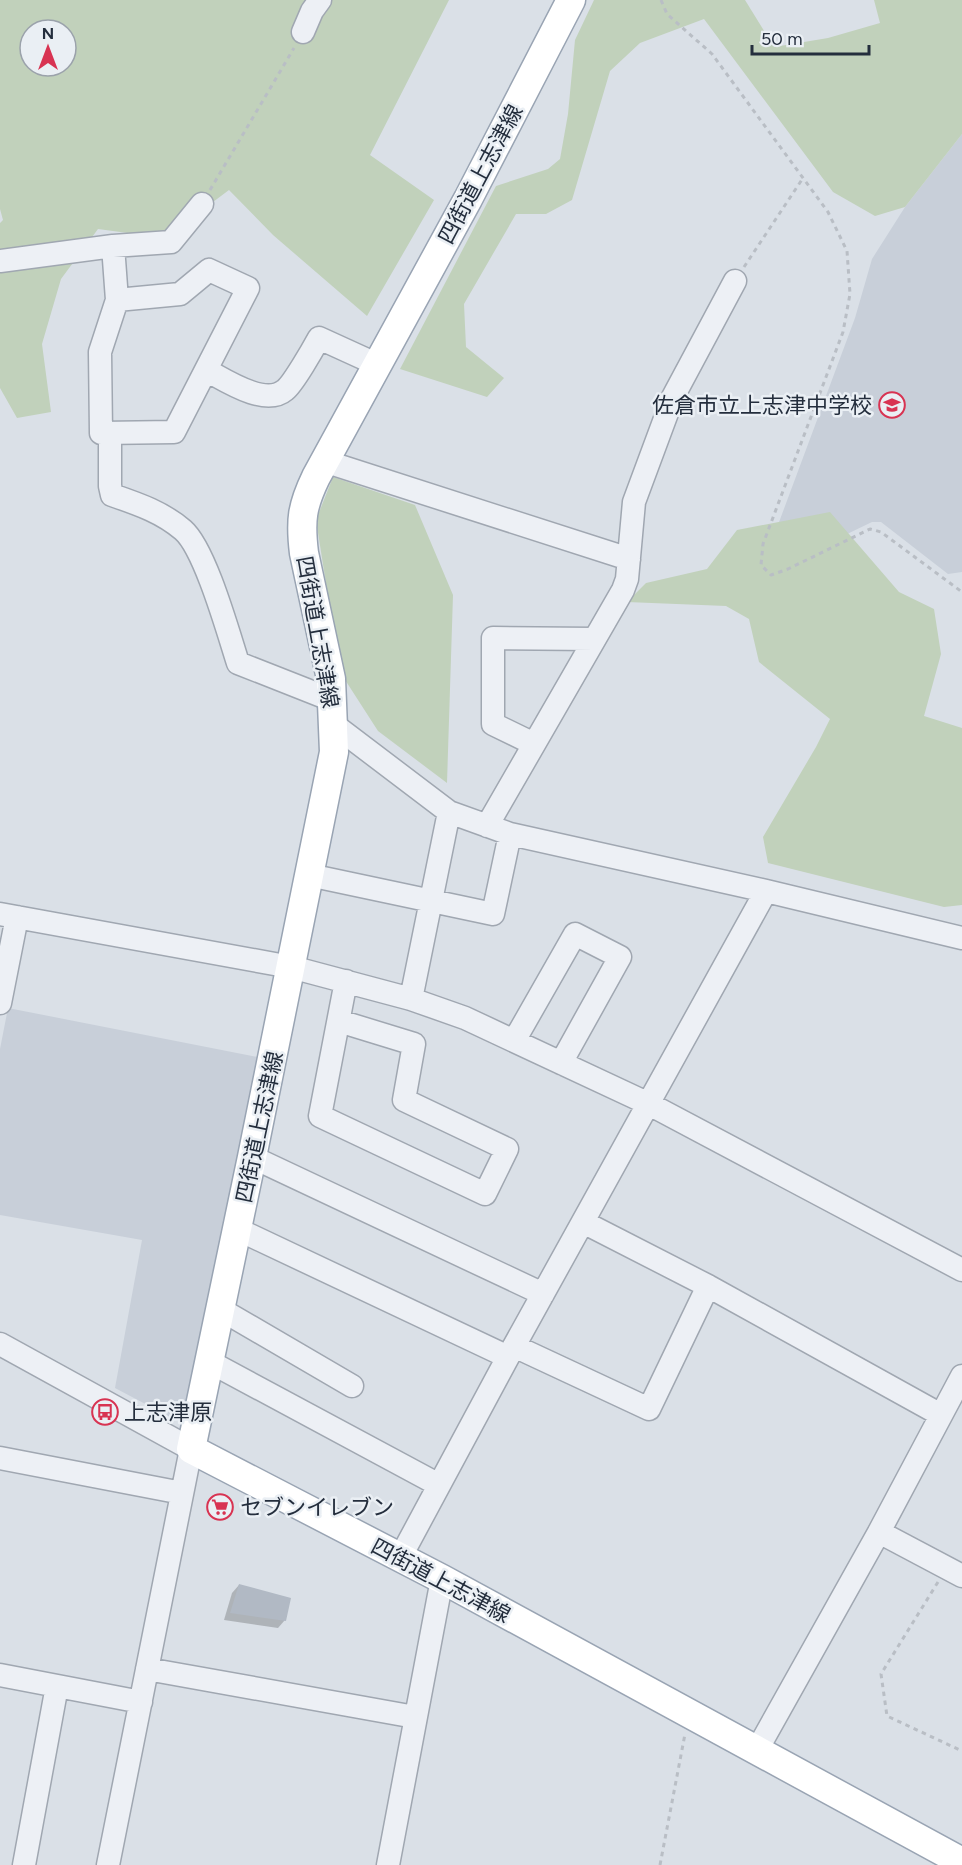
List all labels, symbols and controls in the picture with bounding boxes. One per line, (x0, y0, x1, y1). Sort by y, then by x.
north arrow (18, 18, 78, 78)
scale bar (752, 18, 869, 56)
text: N (42, 24, 54, 43)
text: 50 m (761, 28, 803, 50)
street label: 四街道上志津線 (432, 100, 529, 249)
school or university icon: 佐倉市立上志津中学校 (877, 390, 907, 420)
place label: 佐倉市立上志津中学校 (652, 392, 872, 419)
street label: 四街道上志津線 (291, 554, 344, 710)
street label: 四街道上志津線 (230, 1049, 289, 1205)
bus stop icon: 上志津原 (90, 1397, 120, 1427)
place label: 上志津原 (124, 1399, 212, 1426)
supermarket icon: セブンイレブン (205, 1492, 235, 1522)
place label: セブンイレブン (240, 1494, 394, 1521)
street label: 四街道上志津線 (366, 1532, 515, 1629)

